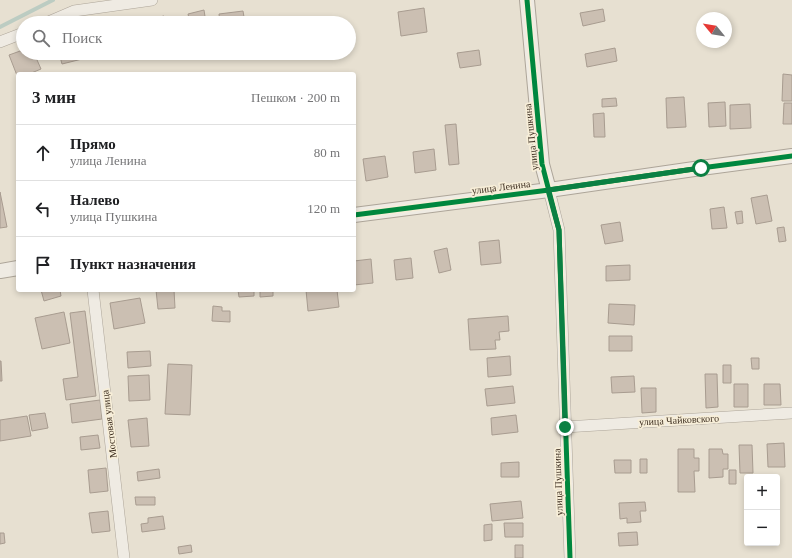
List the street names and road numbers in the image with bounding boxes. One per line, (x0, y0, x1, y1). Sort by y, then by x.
street label: улица Пушкина (522, 102, 540, 171)
street label: улица Ленина (471, 178, 531, 196)
street label: Мостовая улица (99, 389, 119, 459)
street label: улица Чайковского (639, 412, 719, 428)
street label: улица Пушкина (551, 448, 565, 516)

